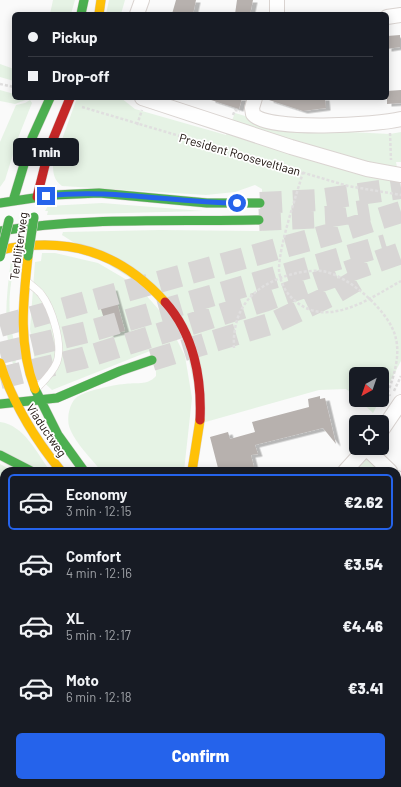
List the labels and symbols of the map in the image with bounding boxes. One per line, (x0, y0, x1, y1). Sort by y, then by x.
street label: President Rooseveltlaan (178, 130, 302, 178)
callout: 1 min (13, 138, 79, 166)
route end (37, 187, 55, 205)
route start (228, 194, 246, 212)
street label: Terblijterweg (6, 211, 30, 281)
north arrow (349, 367, 389, 407)
street label: Viaductweg (24, 401, 70, 459)

